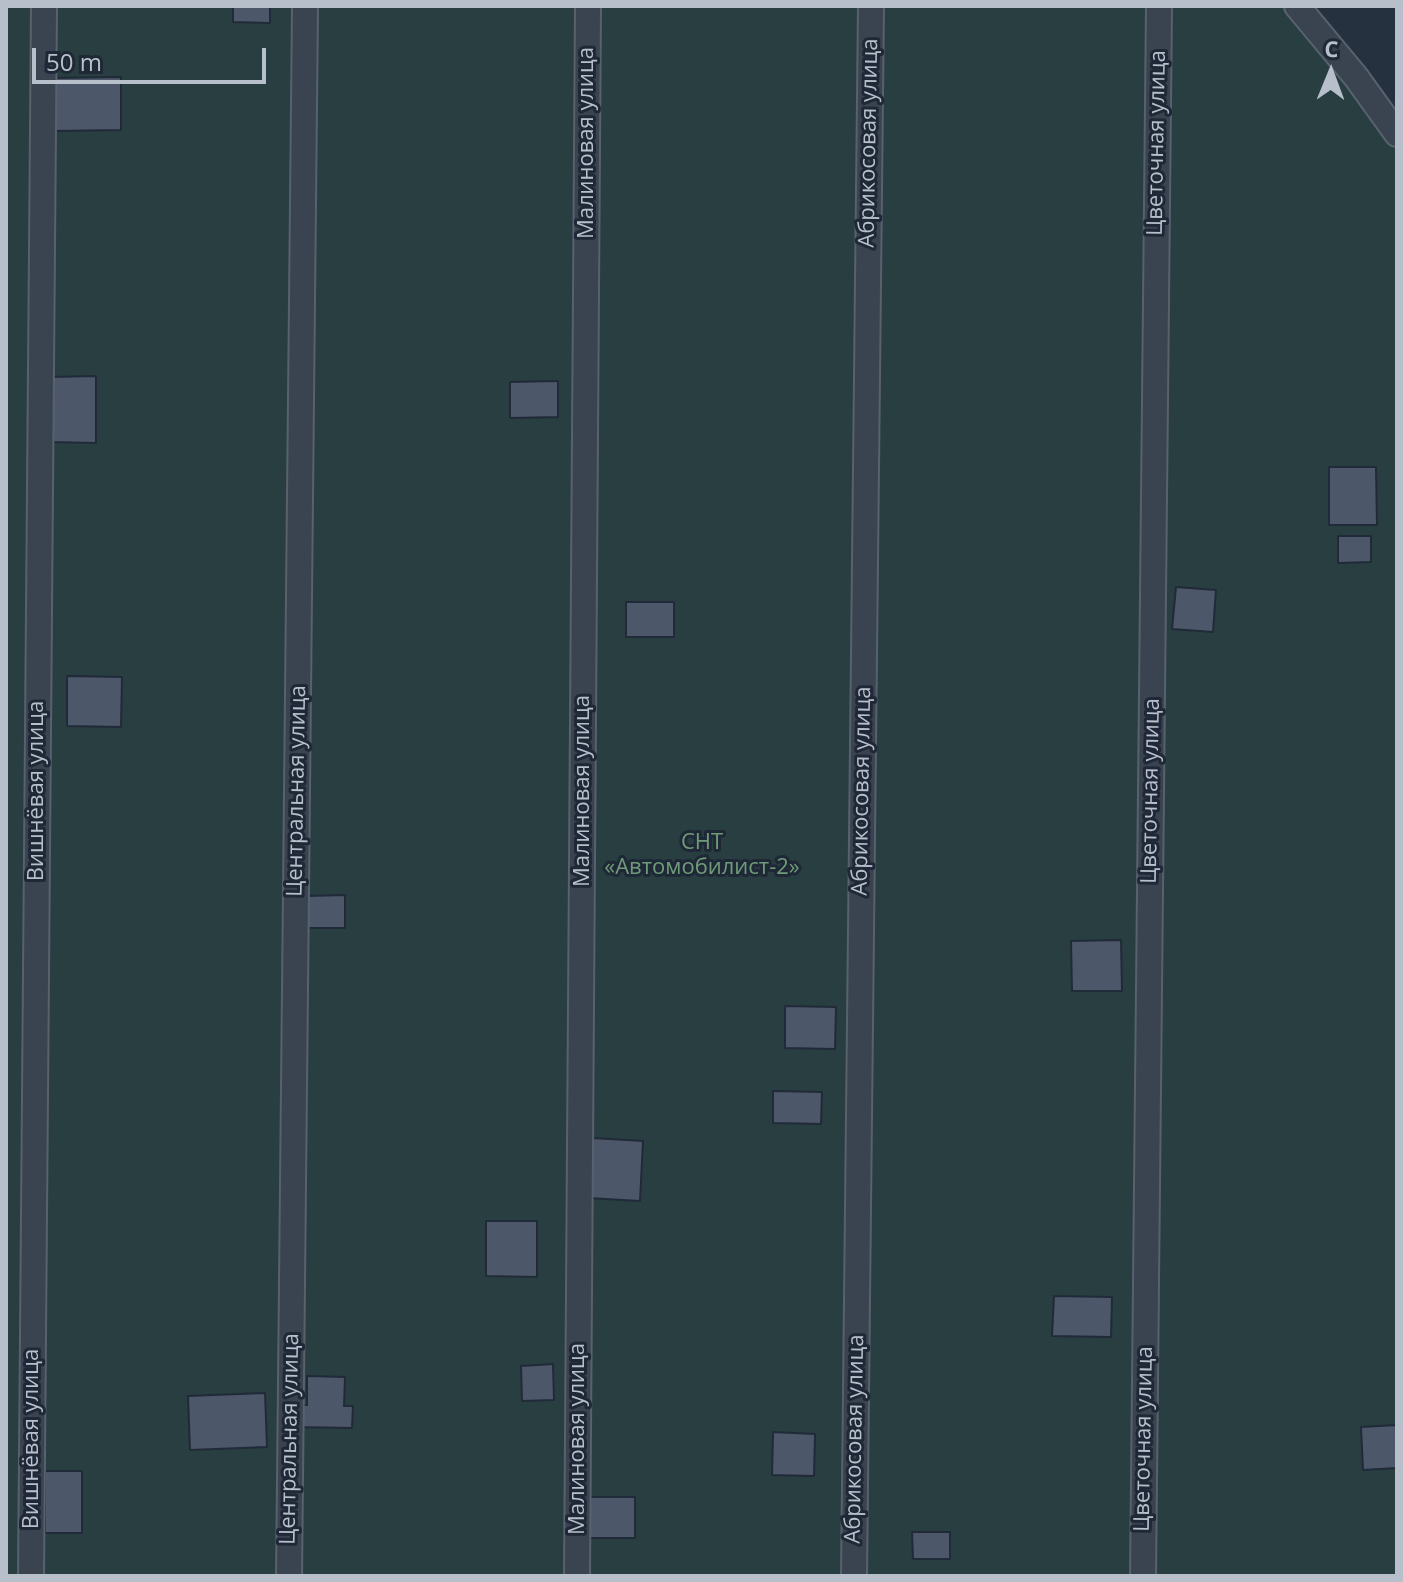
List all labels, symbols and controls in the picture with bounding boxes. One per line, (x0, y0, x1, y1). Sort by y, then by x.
scale bar (36, 32, 270, 82)
north arrow (1291, 32, 1371, 112)
text: С (1324, 33, 1339, 63)
street label: Абрикосовая улица (854, 38, 884, 248)
text: 50 m (46, 45, 102, 78)
street label: Малиновая улица (574, 47, 600, 239)
street label: Цветочная улица (1142, 50, 1172, 236)
street label: Центральная улица (282, 685, 312, 897)
street label: Абрикосовая улица (847, 686, 877, 896)
street label: Малиновая улица (570, 695, 596, 887)
street label: Цветочная улица (1136, 698, 1166, 884)
street label: Вишнёвая улица (24, 701, 50, 881)
park label: СНТ «Автомобилист-2» (604, 830, 800, 882)
street label: Центральная улица (275, 1333, 305, 1545)
street label: Абрикосовая улица (840, 1334, 870, 1544)
street label: Малиновая улица (565, 1343, 591, 1535)
street label: Цветочная улица (1129, 1346, 1159, 1532)
street label: Вишнёвая улица (19, 1349, 45, 1529)

